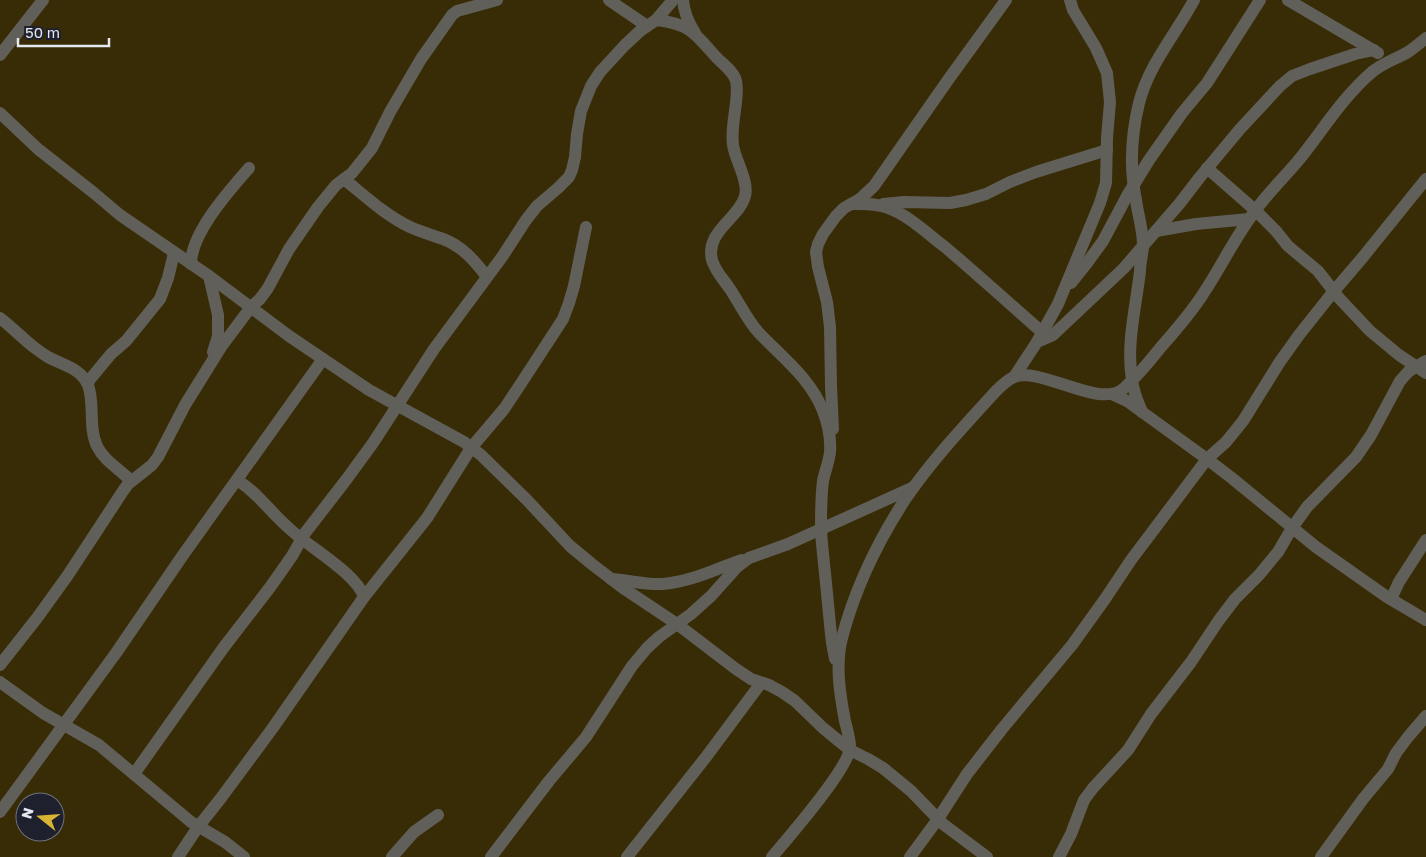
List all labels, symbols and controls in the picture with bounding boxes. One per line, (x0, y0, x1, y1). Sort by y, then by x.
scale bar (18, 15, 109, 47)
text: 50 m (25, 23, 60, 41)
north arrow (15, 792, 65, 842)
text: N (17, 805, 37, 821)

